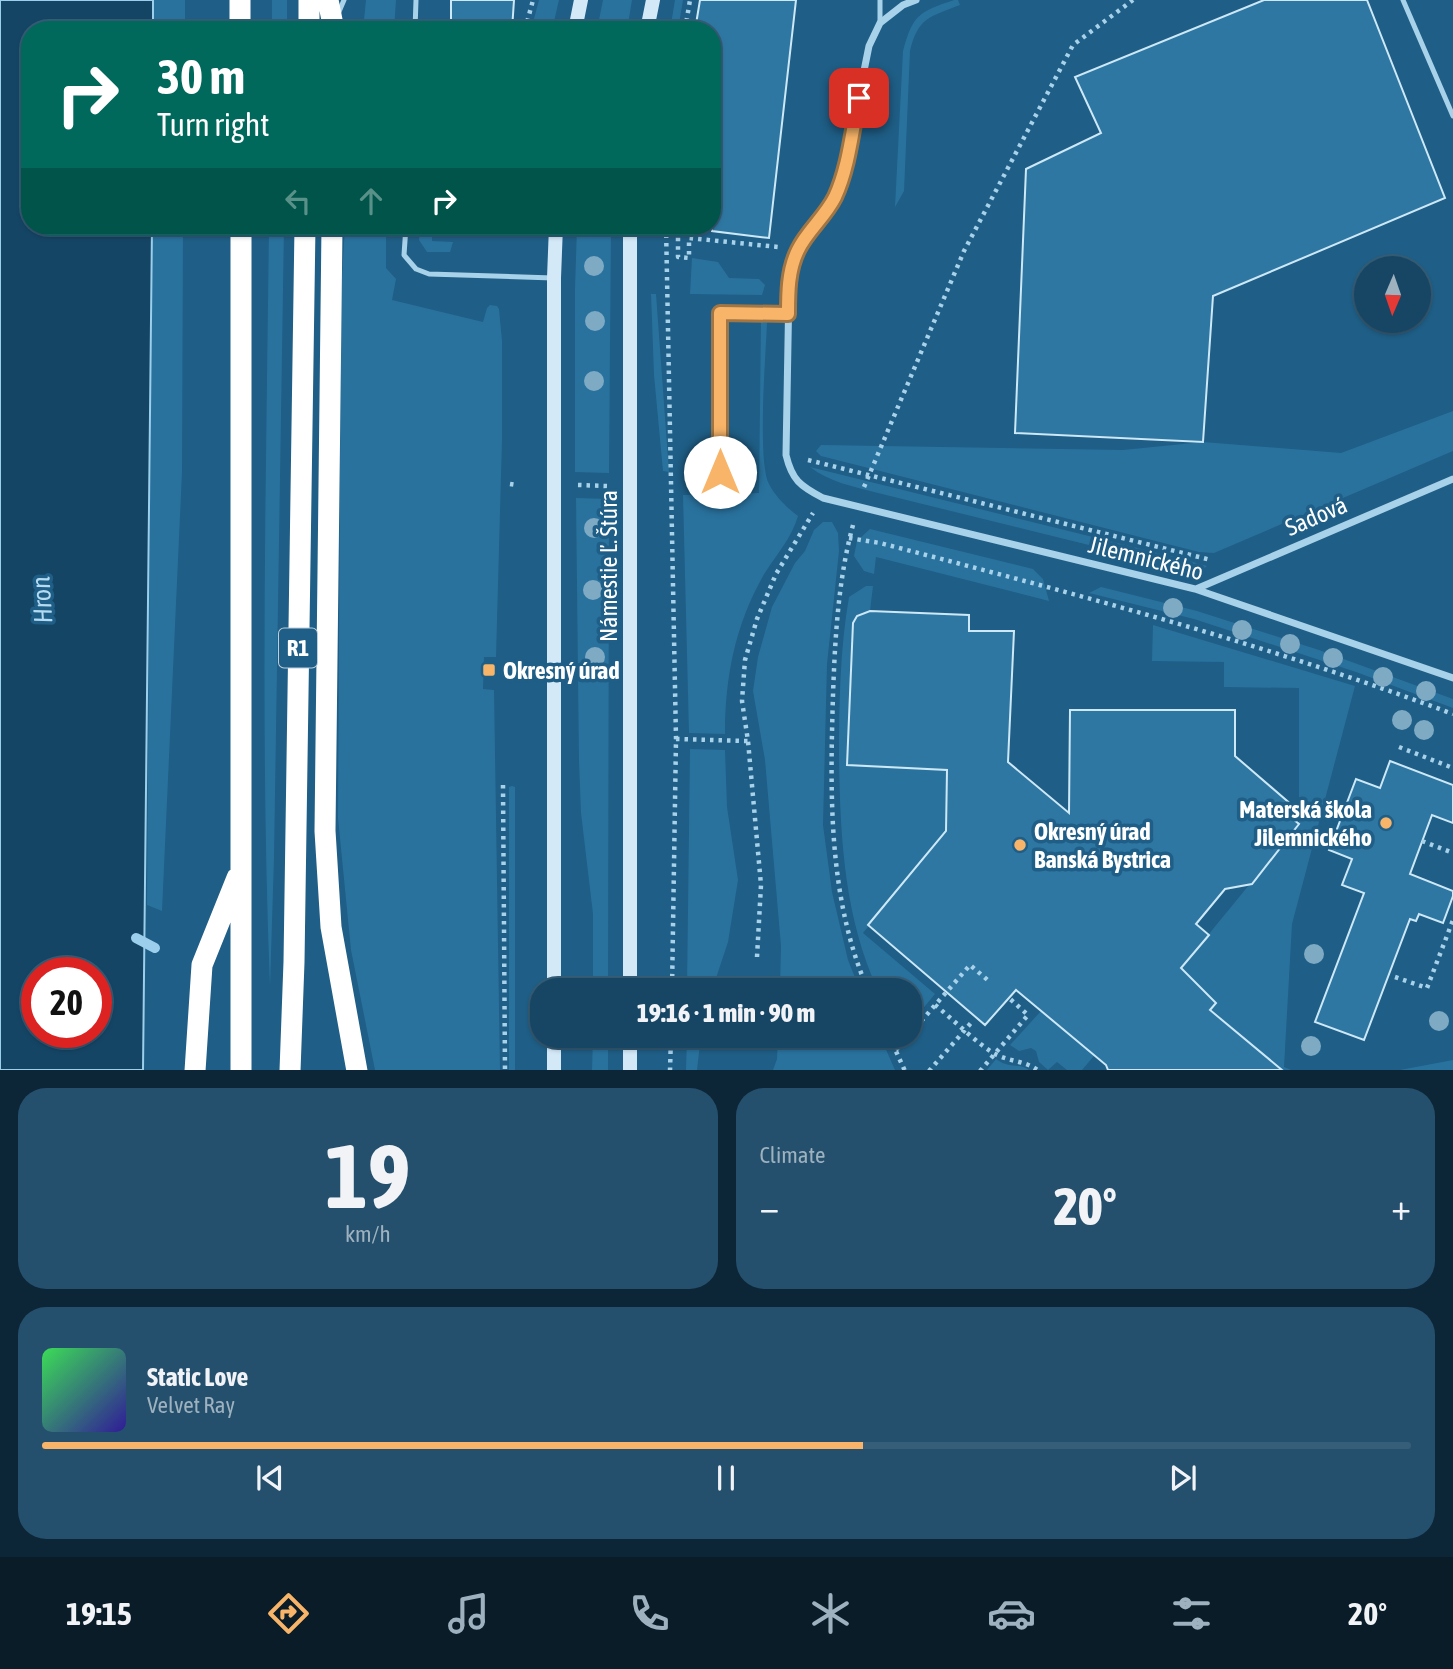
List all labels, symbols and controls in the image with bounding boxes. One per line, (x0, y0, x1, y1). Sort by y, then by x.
text: 30 m (157, 48, 245, 104)
icon: right (42, 49, 133, 140)
pin (829, 68, 889, 128)
icon: arrive (840, 79, 878, 117)
text: Turn right (157, 106, 270, 143)
icon: left (279, 182, 317, 220)
icon: ahead (352, 182, 390, 220)
icon: right (425, 182, 463, 220)
north arrow (1354, 256, 1432, 332)
map controls (1354, 256, 1431, 333)
position arrow (683, 435, 757, 509)
street label: Námestie Ľ. Štúra (595, 490, 622, 642)
street label: Sadová (1281, 491, 1351, 541)
street label: Jilemnického (1086, 531, 1206, 585)
water label: Hron (25, 575, 59, 624)
road number: R1 (279, 628, 317, 668)
place label: Okresný úrad (503, 657, 620, 684)
marker: Okresný úrad (481, 662, 497, 678)
place label: Materská škola Jilemnického (1239, 796, 1372, 851)
marker: Materská škola Jilemnického (1378, 815, 1394, 831)
place label: Okresný úrad Banská Bystrica (1034, 818, 1171, 873)
marker: Okresný úrad Banská Bystrica (1012, 837, 1028, 853)
speed limit sign: 20 (21, 957, 112, 1048)
text: 19:16 · 1 min · 90 m (637, 998, 815, 1028)
text: 19 (325, 1123, 411, 1227)
text: Climate (760, 1142, 825, 1168)
text: 20° (1054, 1176, 1117, 1236)
text: − (760, 1185, 779, 1228)
text: + (1391, 1185, 1411, 1228)
text: km/h (345, 1221, 391, 1247)
text: Static Love (147, 1362, 248, 1392)
text: Velvet Ray (147, 1392, 235, 1418)
icon: previous (251, 1459, 289, 1497)
icon: pause (707, 1459, 745, 1497)
icon: next (1164, 1459, 1202, 1497)
icon: directions (264, 1589, 313, 1638)
icon: music (444, 1589, 493, 1638)
icon: phone (625, 1589, 674, 1638)
icon: climate (806, 1589, 855, 1638)
icon: car (987, 1589, 1036, 1638)
icon: filters (1167, 1589, 1216, 1638)
text: 19:15 (66, 1595, 132, 1632)
text: 20° (1348, 1595, 1387, 1632)

